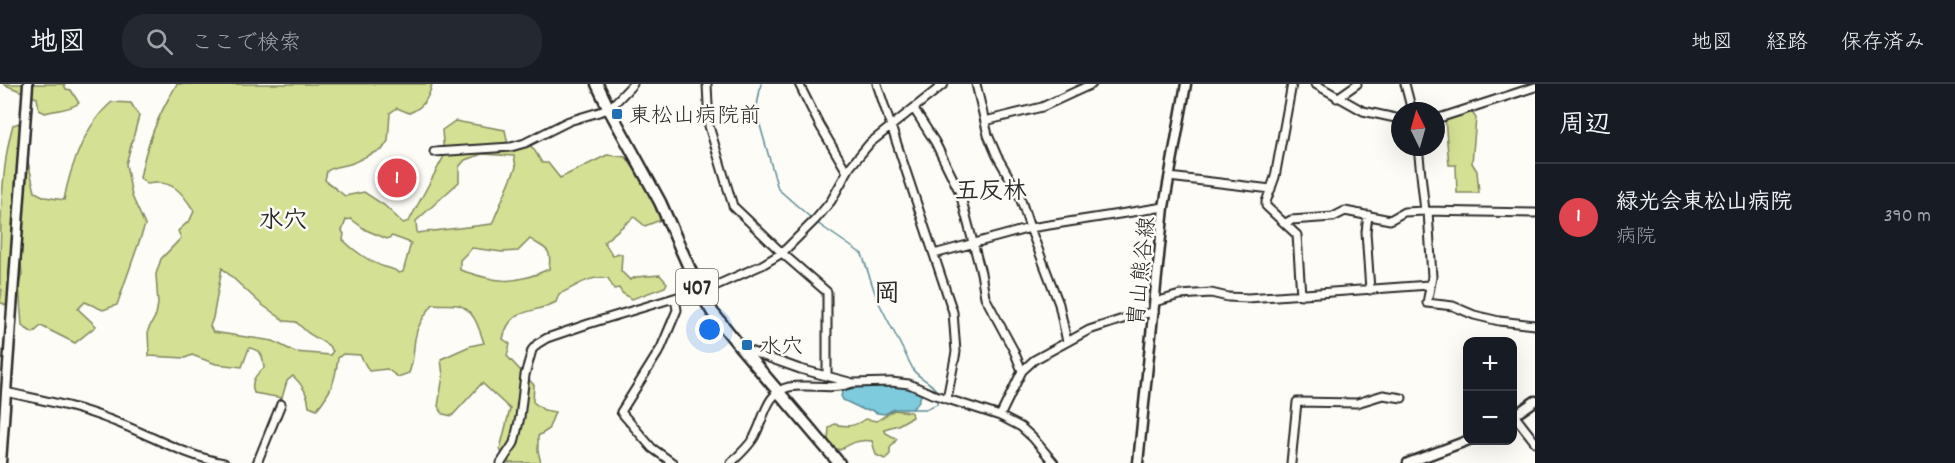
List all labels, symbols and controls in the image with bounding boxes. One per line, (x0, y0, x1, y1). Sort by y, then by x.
search box (122, 14, 542, 68)
text: 地図 (30, 25, 86, 65)
icon: search (143, 25, 176, 58)
text: ここで検索 (191, 29, 301, 60)
text: 地図 (1691, 29, 1733, 59)
text: 経路 (1766, 29, 1808, 59)
text: 保存済み (1841, 29, 1925, 59)
place label: 東松山病院前 (629, 102, 761, 133)
north arrow (1391, 102, 1445, 156)
marker: 東松山病院前 (610, 107, 624, 121)
text: 周辺 (1559, 108, 1611, 145)
pin: 1 (378, 156, 416, 200)
district label: 五反林 (955, 176, 1027, 210)
text: 緑光会東松山病院 (1616, 188, 1792, 219)
text: 1 (1576, 203, 1581, 231)
text: 390 m (1884, 203, 1931, 231)
district label: 水穴 (259, 205, 307, 239)
street label: 胄山熊谷線 (1122, 215, 1165, 328)
text: 病院 (1616, 224, 1656, 252)
road number: 407 (676, 269, 718, 305)
district label: 岡 (874, 277, 900, 314)
your location (695, 315, 724, 344)
place label: 水穴 (759, 333, 803, 364)
map controls (1463, 337, 1517, 445)
button: + (1463, 337, 1517, 391)
marker: 水穴 (740, 338, 754, 352)
button: − (1463, 391, 1517, 445)

